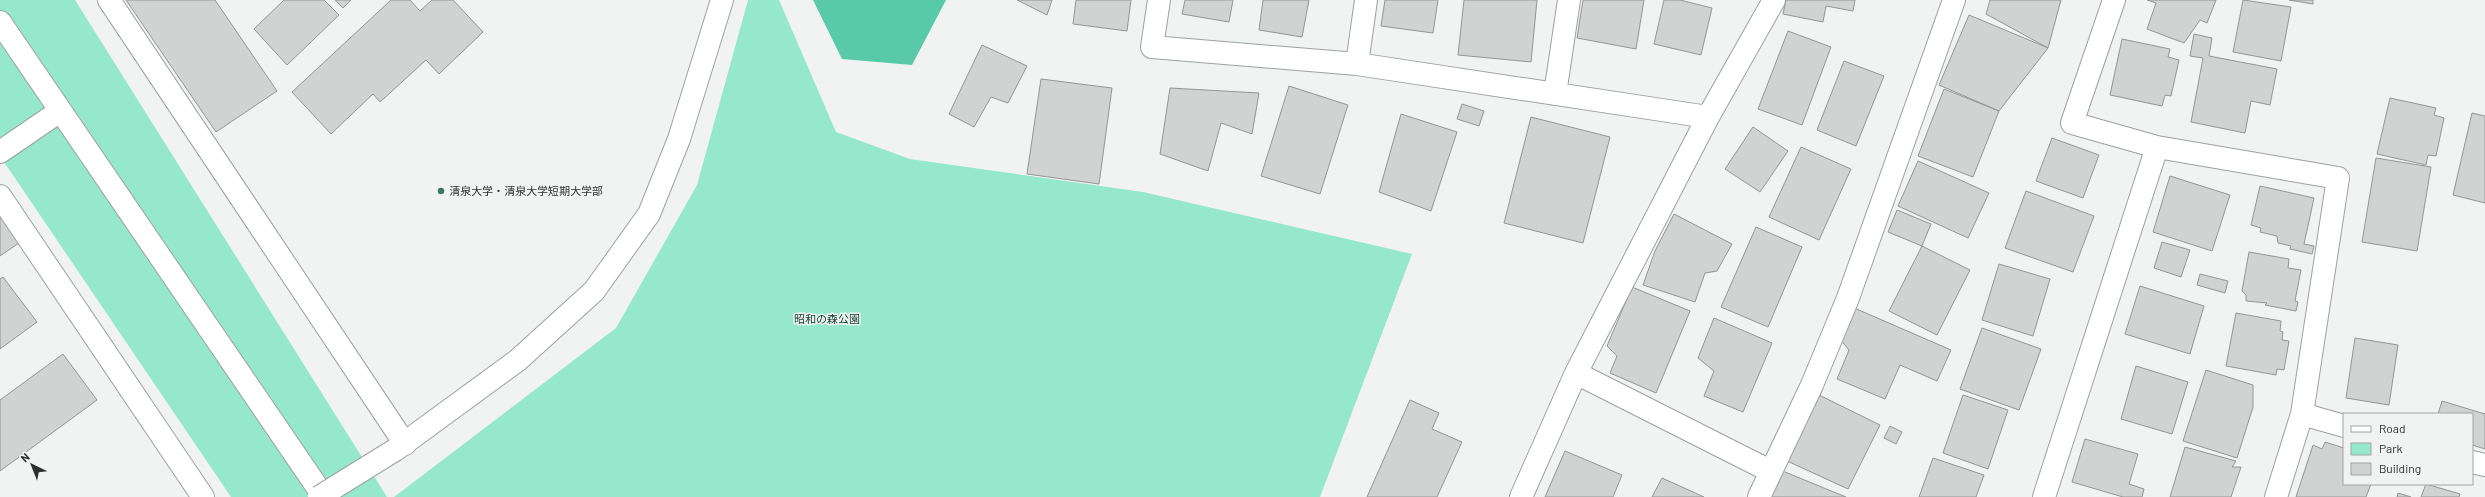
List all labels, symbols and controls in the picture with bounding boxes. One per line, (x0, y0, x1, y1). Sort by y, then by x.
place label: 清泉大学・清泉大学短期大学部 (449, 184, 603, 197)
marker: 清泉大学・清泉大学短期大学部 (436, 186, 446, 196)
park label: 昭和の森公園 (794, 312, 860, 325)
legend (2343, 413, 2473, 485)
text: Road (2379, 421, 2406, 435)
text: Park (2379, 441, 2403, 455)
north arrow (12, 445, 52, 485)
text: N (18, 450, 32, 465)
text: Building (2379, 461, 2421, 475)

